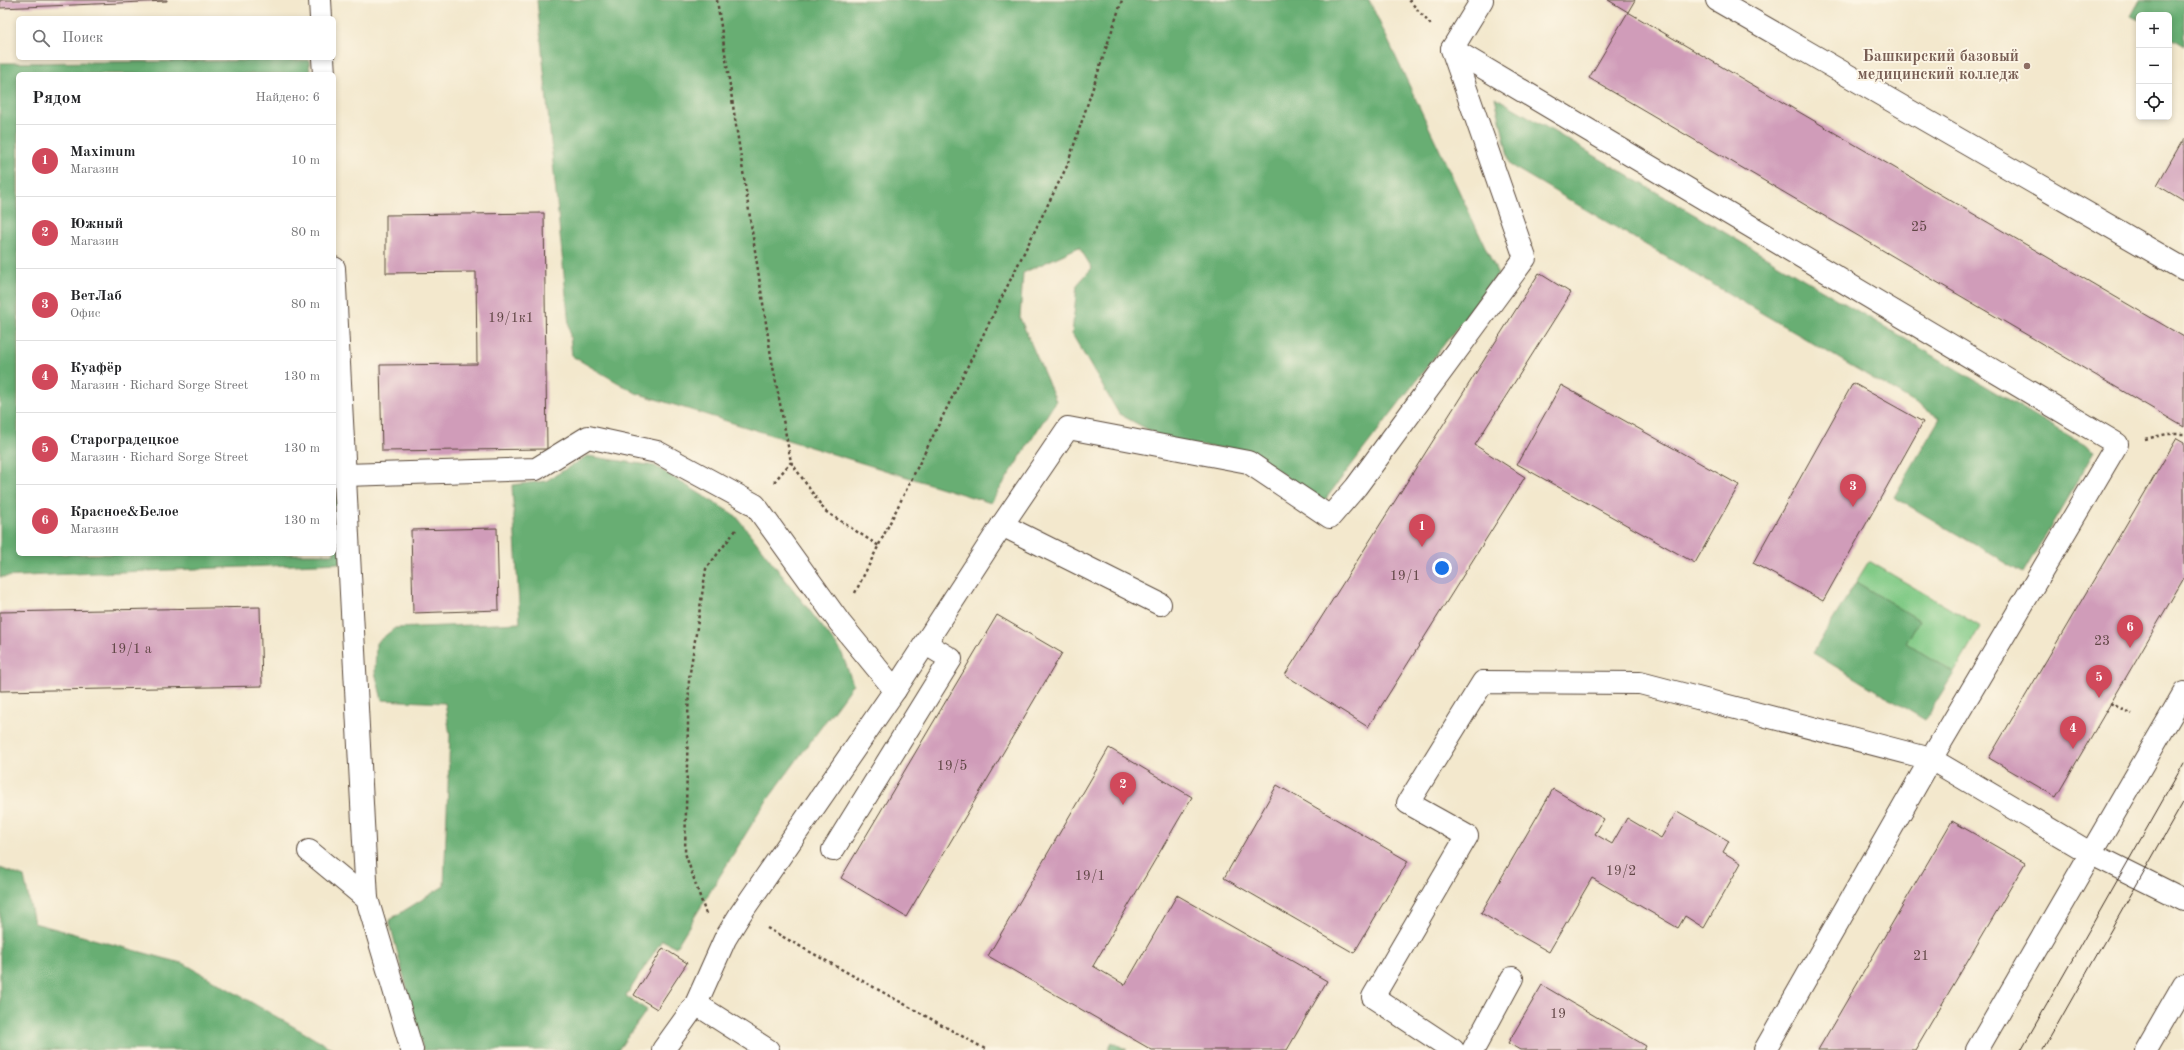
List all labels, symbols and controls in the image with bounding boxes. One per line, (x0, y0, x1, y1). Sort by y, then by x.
map controls (2136, 12, 2172, 120)
button: + (2136, 12, 2172, 48)
search box (16, 16, 336, 60)
icon: search (30, 27, 52, 49)
text: Поиск (62, 31, 103, 46)
button: − (2136, 48, 2172, 84)
place label: Башкирский базовый медицинский колледж (1857, 49, 2019, 83)
marker: Башкирский базовый медицинский колледж (2022, 61, 2032, 71)
button: locate (2136, 84, 2172, 120)
text: Рядом (32, 90, 81, 107)
text: Найдено: 6 (256, 91, 320, 104)
text: Maximum (70, 145, 135, 160)
text: 1 (41, 154, 49, 167)
text: 10 m (291, 154, 320, 167)
text: Магазин (70, 163, 119, 176)
text: Южный (70, 217, 123, 232)
house number: 25 (1911, 220, 1927, 234)
text: 2 (41, 226, 49, 239)
text: 80 m (291, 226, 320, 239)
text: Магазин (70, 235, 119, 248)
text: ВетЛаб (70, 289, 122, 304)
text: 3 (41, 298, 49, 311)
text: 80 m (291, 298, 320, 311)
text: Офис (70, 307, 100, 320)
house number: 19/1к1 (488, 311, 534, 325)
text: Куафёр (70, 361, 122, 376)
text: 4 (41, 370, 49, 383)
text: 130 m (283, 370, 320, 383)
text: Магазин · Richard Sorge Street (70, 379, 248, 392)
text: Староградецкое (70, 433, 179, 448)
text: 5 (41, 442, 49, 455)
text: 130 m (283, 442, 320, 455)
text: Магазин · Richard Sorge Street (70, 451, 248, 464)
pin: 3 (1840, 474, 1866, 507)
text: Красное&Белое (70, 505, 179, 520)
text: 6 (41, 514, 49, 527)
text: 130 m (283, 514, 320, 527)
pin: 1 (1409, 514, 1435, 547)
text: Магазин (70, 523, 119, 536)
your location (1432, 558, 1452, 578)
house number: 19/1 (1390, 569, 1420, 583)
pin: 6 (2117, 615, 2143, 648)
house number: 23 (2094, 634, 2110, 648)
house number: 19/1 а (110, 642, 152, 656)
pin: 5 (2086, 665, 2112, 698)
pin: 4 (2060, 716, 2086, 749)
house number: 19/5 (937, 759, 967, 773)
pin: 2 (1110, 772, 1136, 805)
house number: 19/2 (1606, 864, 1636, 878)
house number: 19/1 (1075, 869, 1105, 883)
house number: 21 (1913, 949, 1929, 963)
house number: 19 (1550, 1007, 1566, 1021)

